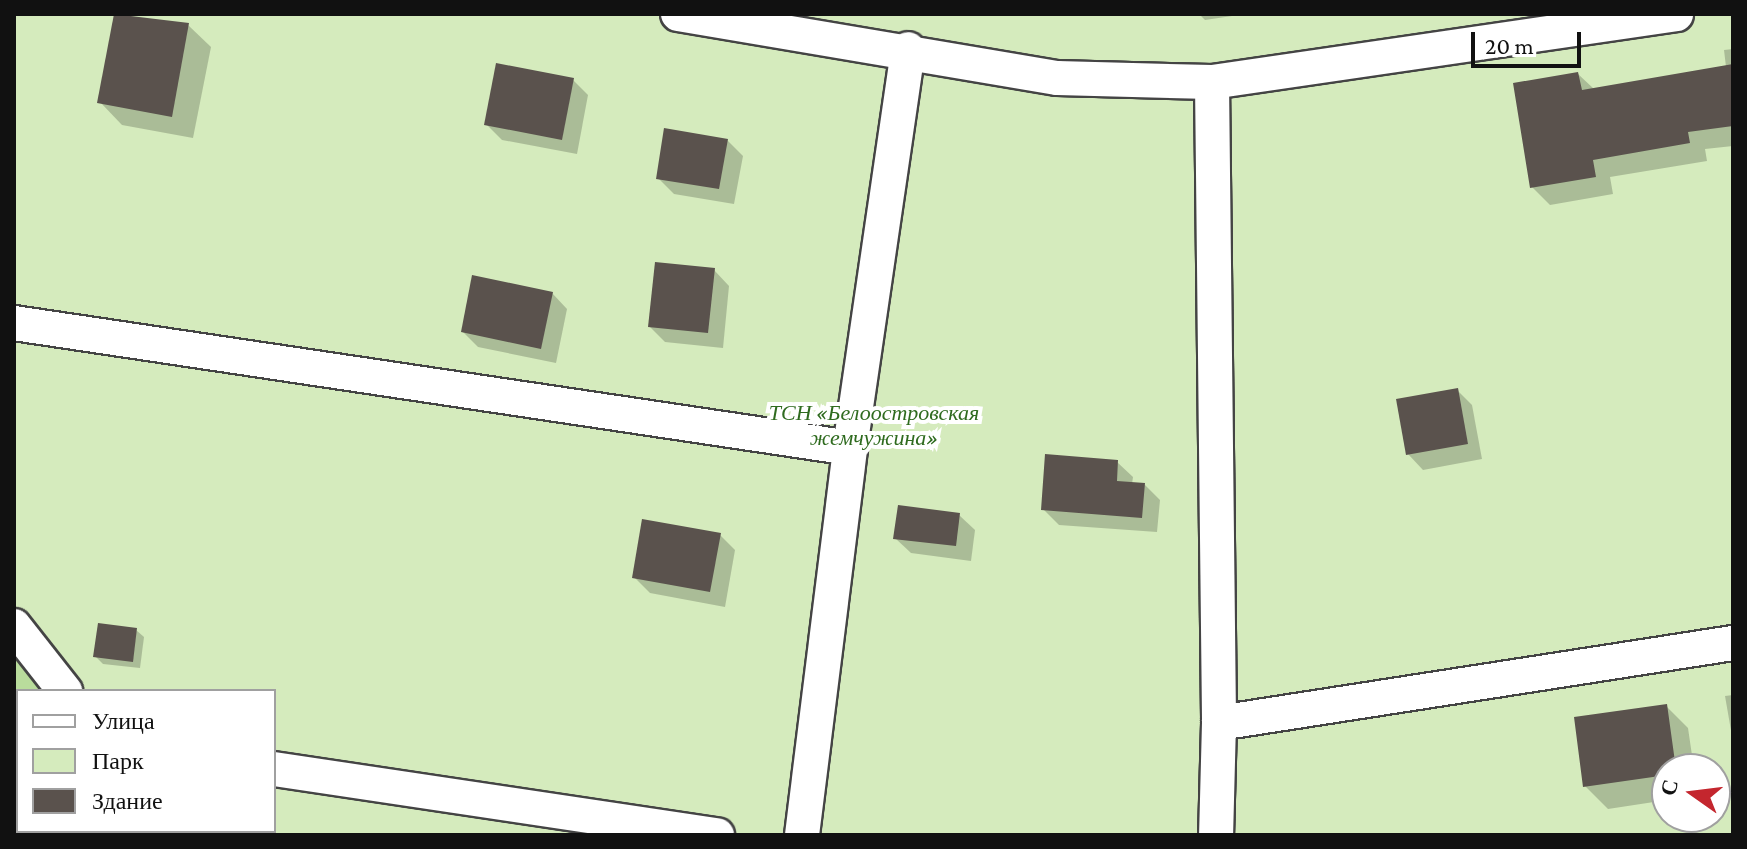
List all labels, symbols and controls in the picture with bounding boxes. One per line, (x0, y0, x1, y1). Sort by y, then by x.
scale bar (1475, 16, 1585, 66)
text: 20 m (1485, 32, 1534, 59)
park label: ТСН «Белоостровская жемчужина» (769, 399, 979, 450)
legend (16, 689, 276, 833)
text: Улица (92, 707, 155, 734)
text: Парк (92, 747, 144, 774)
north arrow (1651, 753, 1731, 833)
text: С (1655, 777, 1683, 798)
text: Здание (92, 787, 163, 814)

